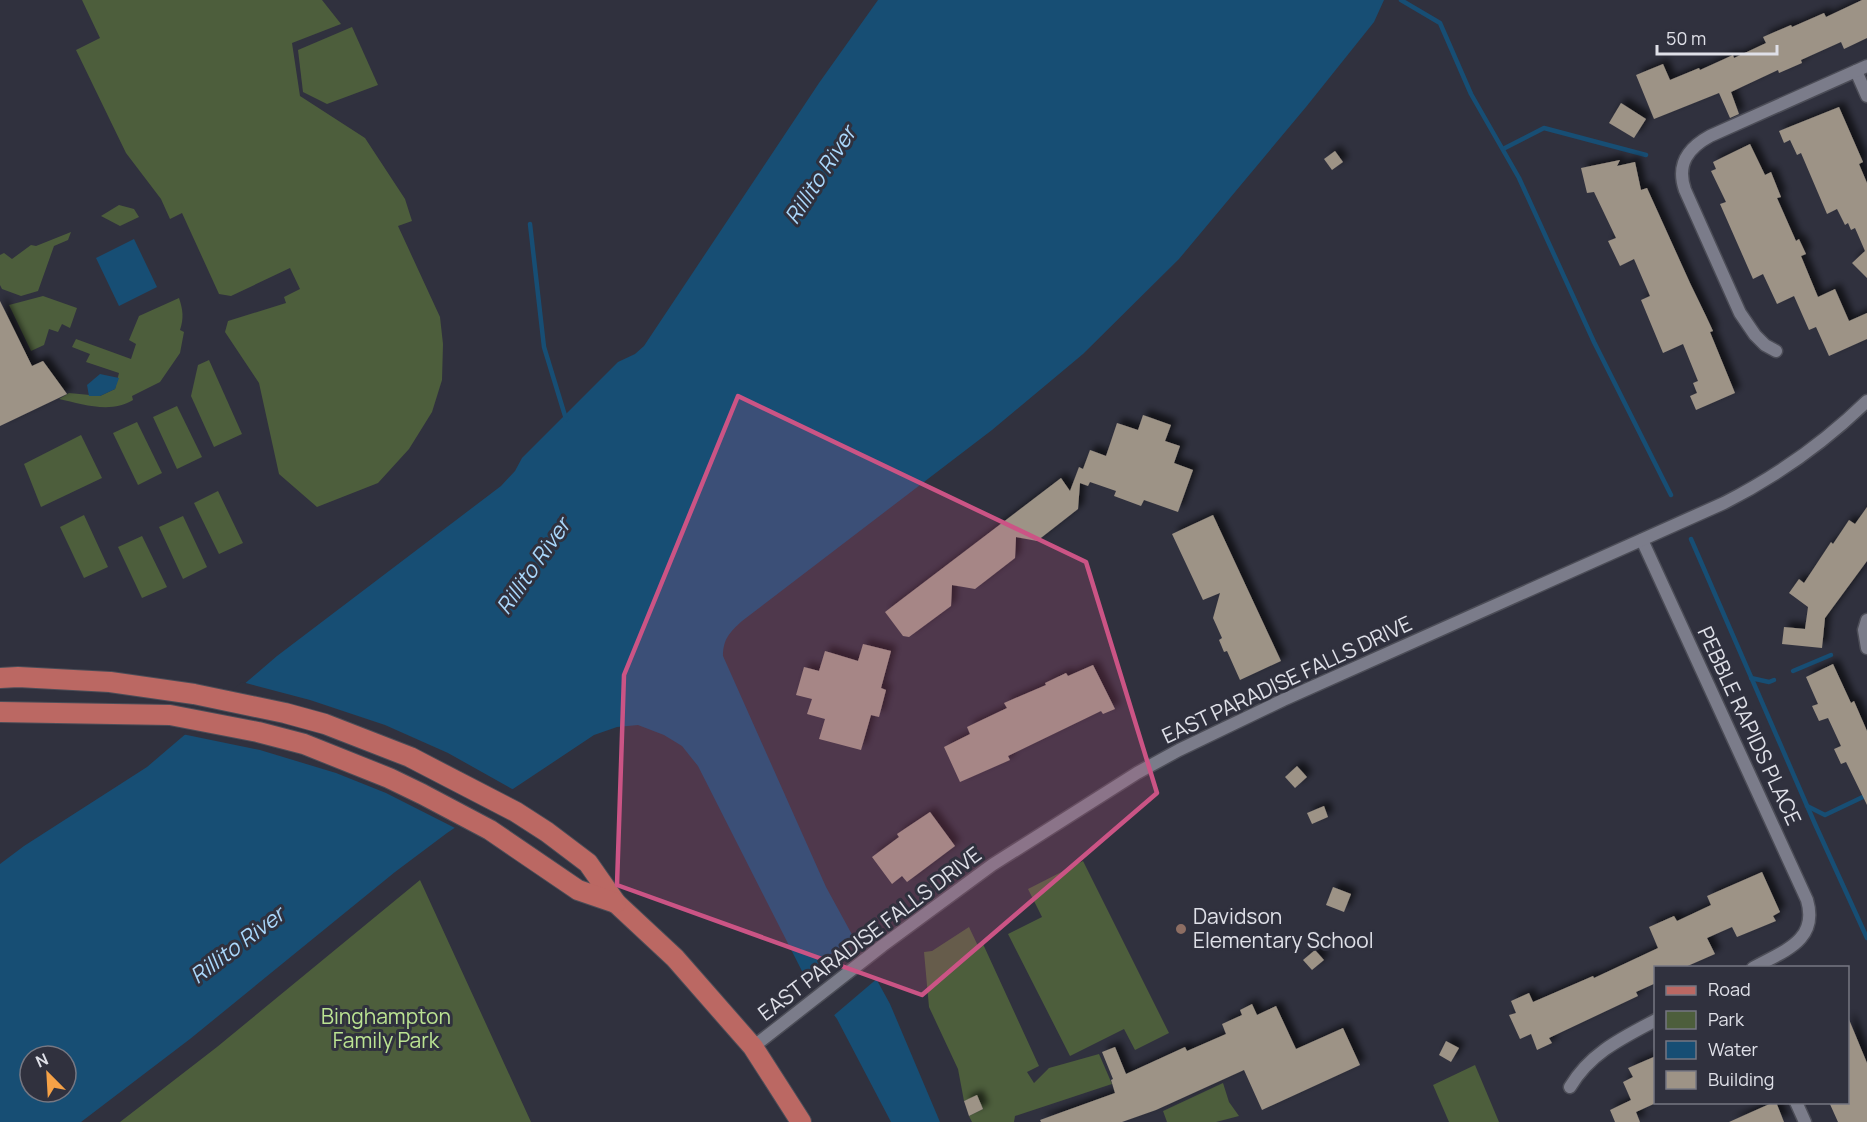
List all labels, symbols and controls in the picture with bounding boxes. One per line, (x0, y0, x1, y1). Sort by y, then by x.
scale bar (1657, 18, 1777, 56)
text: 50 m (1666, 26, 1706, 50)
water label: Rillito River (777, 118, 864, 230)
water label: Rillito River (489, 510, 579, 620)
street label: EAST PARADISE FALLS DRIVE (1157, 609, 1416, 749)
street label: PEBBLE RAPIDS PLACE (1692, 622, 1808, 829)
street label: EAST PARADISE FALLS DRIVE (752, 840, 987, 1026)
water label: Rillito River (184, 898, 293, 990)
place label: Davidson Elementary School (1193, 902, 1374, 954)
marker: Davidson Elementary School (1174, 922, 1188, 936)
legend (1654, 966, 1849, 1104)
text: Road (1708, 977, 1751, 1001)
park label: Binghampton Family Park (321, 1002, 451, 1054)
text: Park (1708, 1007, 1745, 1031)
text: Water (1708, 1037, 1758, 1061)
north arrow (18, 1044, 78, 1104)
text: N (32, 1048, 52, 1073)
text: Building (1708, 1067, 1774, 1091)

